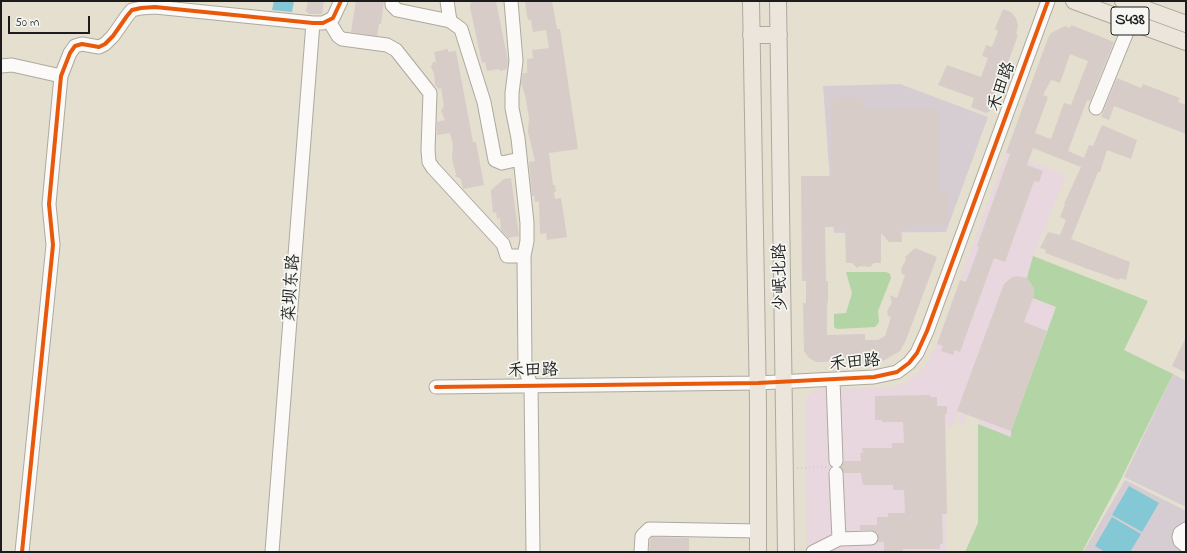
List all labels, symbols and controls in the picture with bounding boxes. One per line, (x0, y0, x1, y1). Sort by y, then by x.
road number: S438 (1111, 7, 1149, 35)
scale bar (10, 8, 92, 34)
text: 50 m (15, 14, 39, 32)
street label: 禾田路 (985, 60, 1021, 114)
street label: 少岷北路 (771, 243, 793, 311)
street label: 菜坝东路 (280, 253, 306, 323)
street label: 禾田路 (829, 352, 881, 376)
street label: 禾田路 (507, 361, 559, 383)

